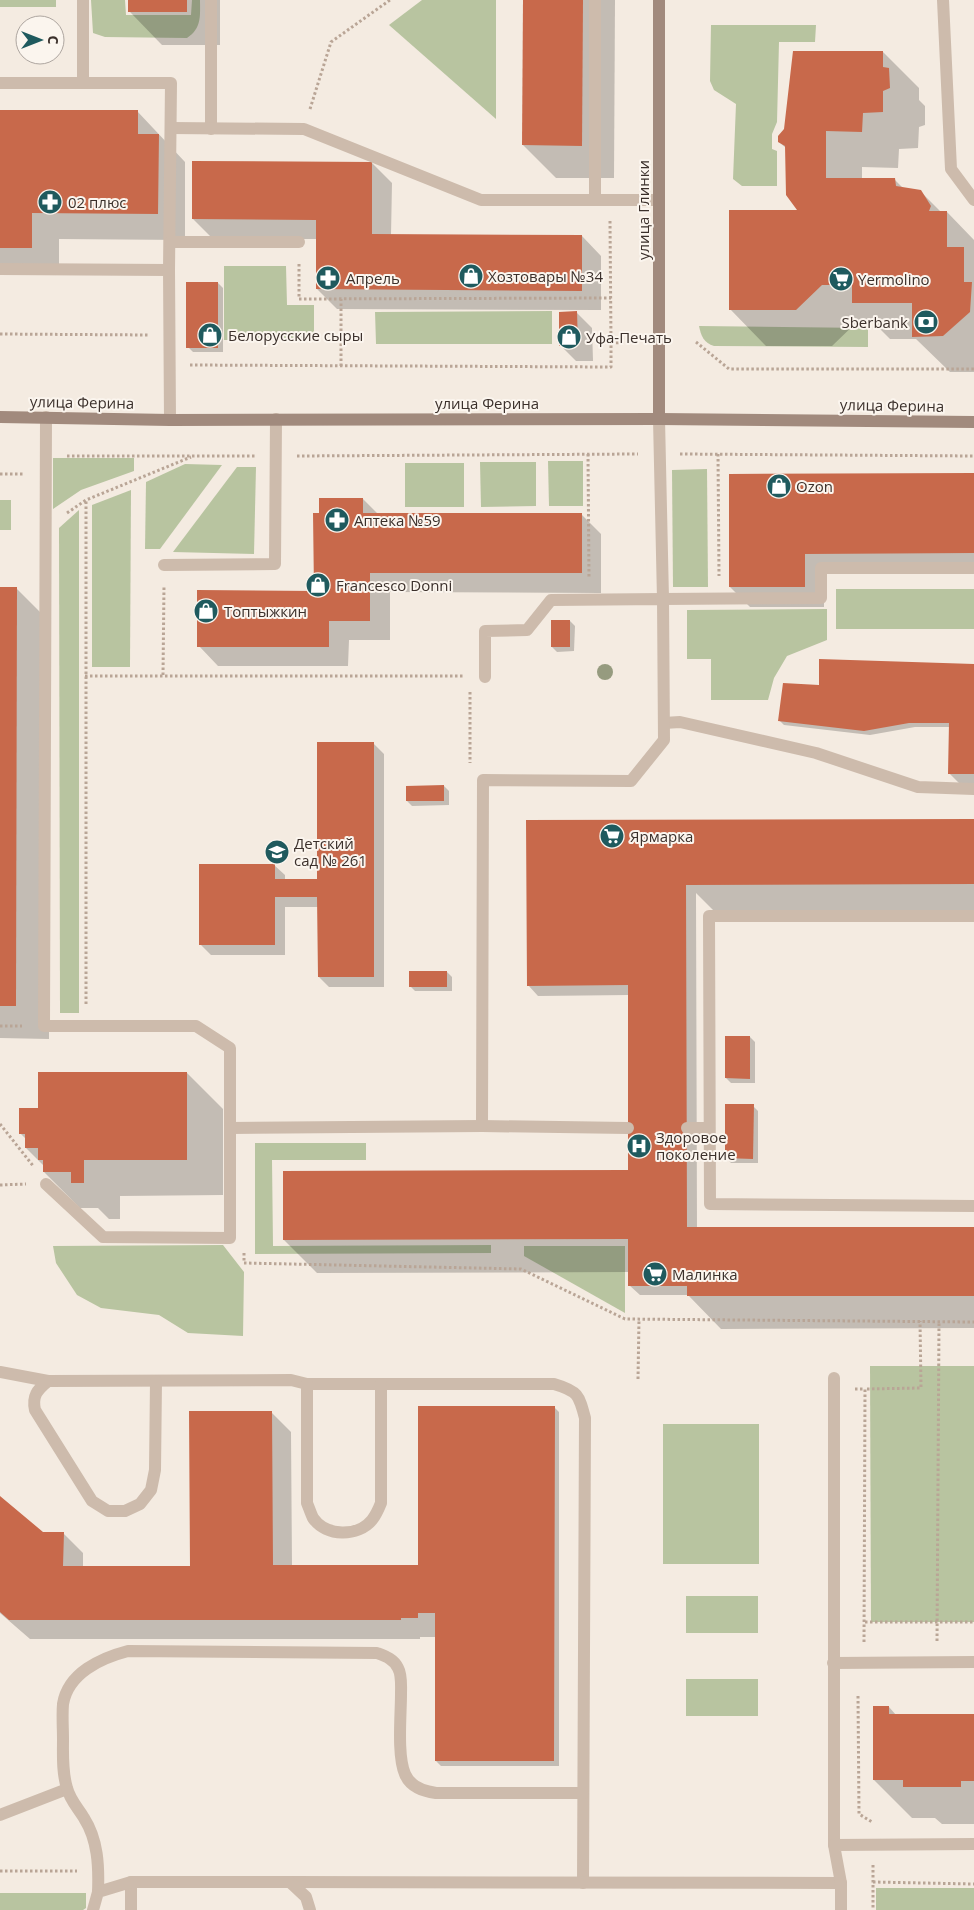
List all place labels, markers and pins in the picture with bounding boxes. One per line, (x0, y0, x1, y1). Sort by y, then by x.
pharmacy icon: 02 плюс (37, 189, 63, 215)
place label: 02 плюс (68, 192, 127, 212)
shop icon: Хозтовары №34 (458, 263, 484, 289)
pharmacy icon: Апрель (315, 265, 341, 291)
place label: Хозтовары №34 (488, 266, 603, 286)
supermarket icon: Yermolino (828, 266, 854, 292)
place label: Апрель (346, 268, 400, 288)
place label: Yermolino (858, 269, 930, 289)
bank icon: Sberbank (913, 309, 939, 335)
place label: Sberbank (841, 312, 908, 332)
shop icon: Белорусские сыры (197, 322, 223, 348)
shop icon: Уфа-Печать (556, 324, 582, 350)
place label: Белорусские сыры (228, 325, 363, 345)
place label: Уфа-Печать (586, 327, 672, 347)
shop icon: Ozon (766, 473, 792, 499)
place label: Ozon (796, 476, 833, 496)
pharmacy icon: Аптека №59 (324, 507, 350, 533)
place label: Аптека №59 (354, 510, 441, 530)
shop icon: Francesco Donni (305, 572, 331, 598)
place label: Francesco Donni (336, 575, 452, 595)
shop icon: Топтыжкин (193, 598, 219, 624)
place label: Топтыжкин (224, 601, 307, 621)
supermarket icon: Ярмарка (599, 823, 625, 849)
place label: Ярмарка (630, 826, 693, 846)
place label: Детский сад № 261 (294, 833, 367, 870)
school or university icon: Детский сад № 261 (264, 839, 290, 865)
place label: Здоровое поколение (656, 1127, 736, 1164)
hospital icon: Здоровое поколение (626, 1133, 652, 1159)
supermarket icon: Малинка (642, 1261, 668, 1287)
place label: Малинка (672, 1264, 738, 1284)

